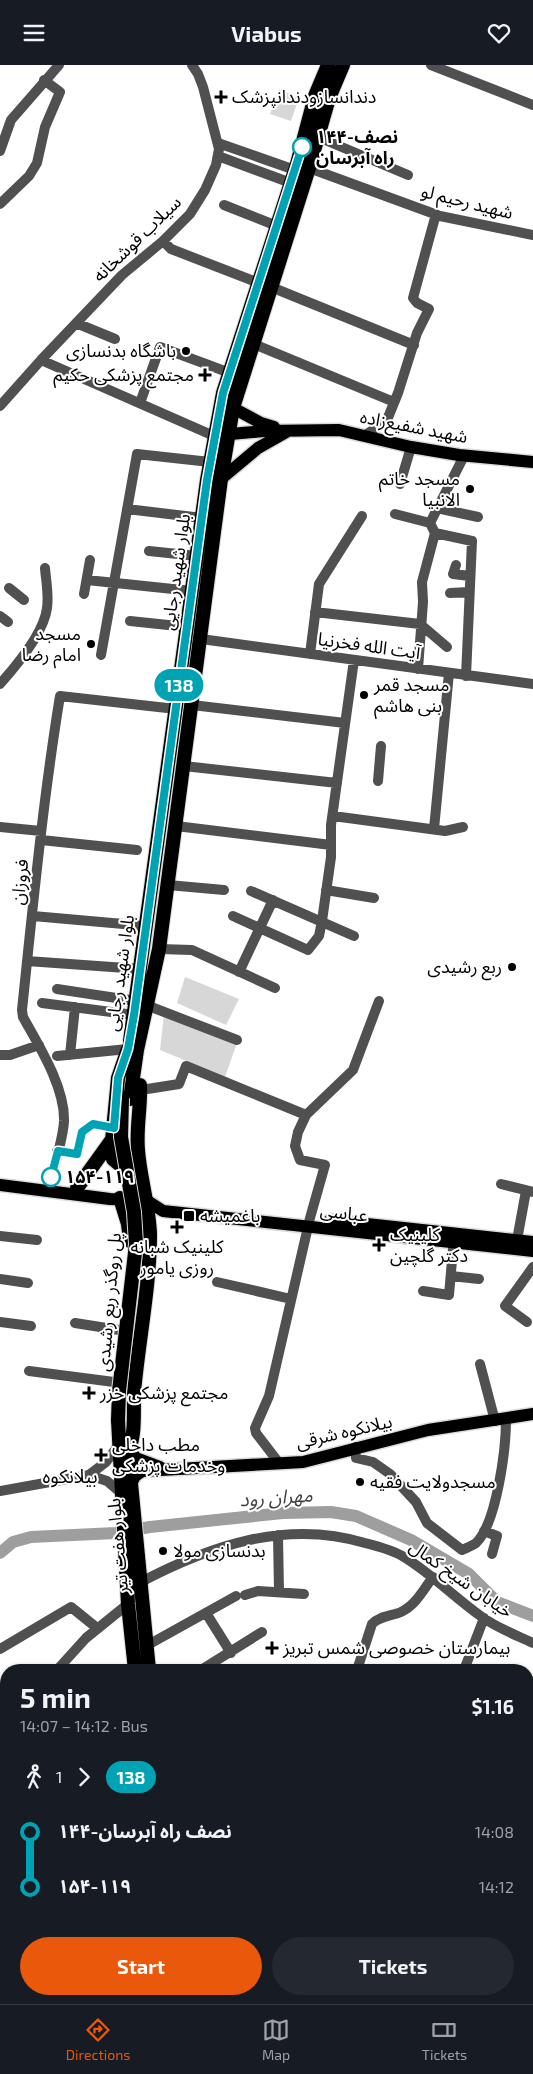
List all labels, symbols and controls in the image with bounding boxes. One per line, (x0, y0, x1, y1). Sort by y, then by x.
icon: menu (20, 19, 48, 47)
icon: heart (485, 19, 513, 47)
text: Viabus (231, 20, 302, 46)
place label: دندانسازودندانپزشک (232, 85, 376, 108)
marker: دندانسازودندانپزشک (214, 90, 228, 104)
place label: ۱۴۴-نصف راه آبرسان (316, 125, 398, 169)
marker: ۱۴۴-نصف راه آبرسان (292, 137, 312, 157)
street label: شهید رحیم لو (418, 179, 516, 226)
street label: سیلاب قوشخانه (87, 191, 186, 287)
place label: باشگاه بدنسازی (66, 339, 176, 362)
marker: باشگاه بدنسازی (180, 345, 192, 357)
place label: مجتمع پزشکی حکیم (53, 363, 194, 389)
marker: مجتمع پزشکی حکیم (198, 368, 212, 382)
street label: شهید شفیع‌زاده (358, 405, 470, 451)
place label: مسجد خاتم الانبیا (379, 467, 460, 510)
marker: مسجد خاتم الانبیا (464, 483, 476, 495)
street label: بلوار شهید رجایی (156, 512, 195, 632)
place label: مسجد امام رضا (22, 622, 81, 669)
street label: آیت الله فخرنیا (316, 627, 423, 664)
marker: مسجد امام رضا (85, 638, 97, 650)
line badge: 138 (150, 669, 208, 701)
place label: مسجد قمر بنی هاشم (373, 673, 449, 719)
text: 138 (164, 674, 194, 696)
marker: مسجد قمر بنی هاشم (358, 689, 370, 701)
street label: فروزان (6, 858, 33, 906)
street label: بلوار شهید رجایی (100, 913, 139, 1033)
place label: ربع رشیدی (427, 955, 502, 981)
marker: ربع رشیدی (506, 961, 518, 973)
place label: ۱۵۴-۱۱۹ (65, 1165, 134, 1187)
marker: ۱۵۴-۱۱۹ (41, 1167, 61, 1187)
street label: عباسى (319, 1198, 369, 1227)
place label: باغمیشه (200, 1204, 260, 1226)
marker: باغمیشه (182, 1209, 196, 1223)
marker: کلینیک شبانه روزی یامور (170, 1220, 184, 1234)
place label: کلینیک دکتر گلچین (390, 1223, 468, 1267)
street label: پل روگذر ربع رشیدی (91, 1232, 129, 1373)
place label: کلینیک شبانه روزی یامور (130, 1235, 224, 1279)
marker: کلینیک دکتر گلچین (372, 1238, 386, 1252)
place label: مجتمع پزشکی خزر (99, 1381, 228, 1407)
marker: مجتمع پزشکی خزر (82, 1386, 96, 1400)
street label: بیلانکوه شرقی (293, 1409, 394, 1454)
place label: مطب داخلی وخدمات پزشکی (112, 1433, 225, 1477)
marker: مطب داخلی وخدمات پزشکی (94, 1448, 108, 1462)
district label: بیلانکوه (42, 1464, 98, 1488)
place label: مسجدولایت فقیه (370, 1470, 496, 1492)
marker: مسجدولایت فقیه (354, 1476, 366, 1488)
water label: مهران رود (239, 1482, 313, 1512)
street label: بلوار هفت تیر (102, 1497, 133, 1596)
street label: خیابان شیخ کمال (404, 1534, 517, 1624)
place label: بدنسازی مولا (173, 1539, 266, 1562)
marker: بدنسازی مولا (157, 1545, 169, 1557)
place label: بیمارستان خصوصی شمس تبریز (282, 1636, 510, 1659)
marker: بیمارستان خصوصی شمس تبریز (265, 1641, 279, 1655)
text: 5 min (20, 1680, 91, 1714)
text: $1.16 (472, 1695, 514, 1718)
text: 14:07 – 14:12 · Bus (20, 1716, 148, 1735)
icon: walk (20, 1763, 48, 1791)
icon: forward (70, 1763, 98, 1791)
text: 138 (116, 1766, 146, 1788)
text: 1 (56, 1767, 62, 1786)
text: ۱۴۴-نصف راه آبرسان (58, 1819, 232, 1842)
text: 14:08 (475, 1822, 514, 1841)
text: ۱۵۴-۱۱۹ (58, 1874, 131, 1897)
text: 14:12 (479, 1877, 514, 1896)
button: Start (20, 1937, 262, 1995)
button: Tickets (272, 1937, 514, 1995)
tab: Directions (66, 2016, 130, 2063)
tab: Map (262, 2016, 290, 2063)
tab: Tickets (422, 2016, 467, 2063)

